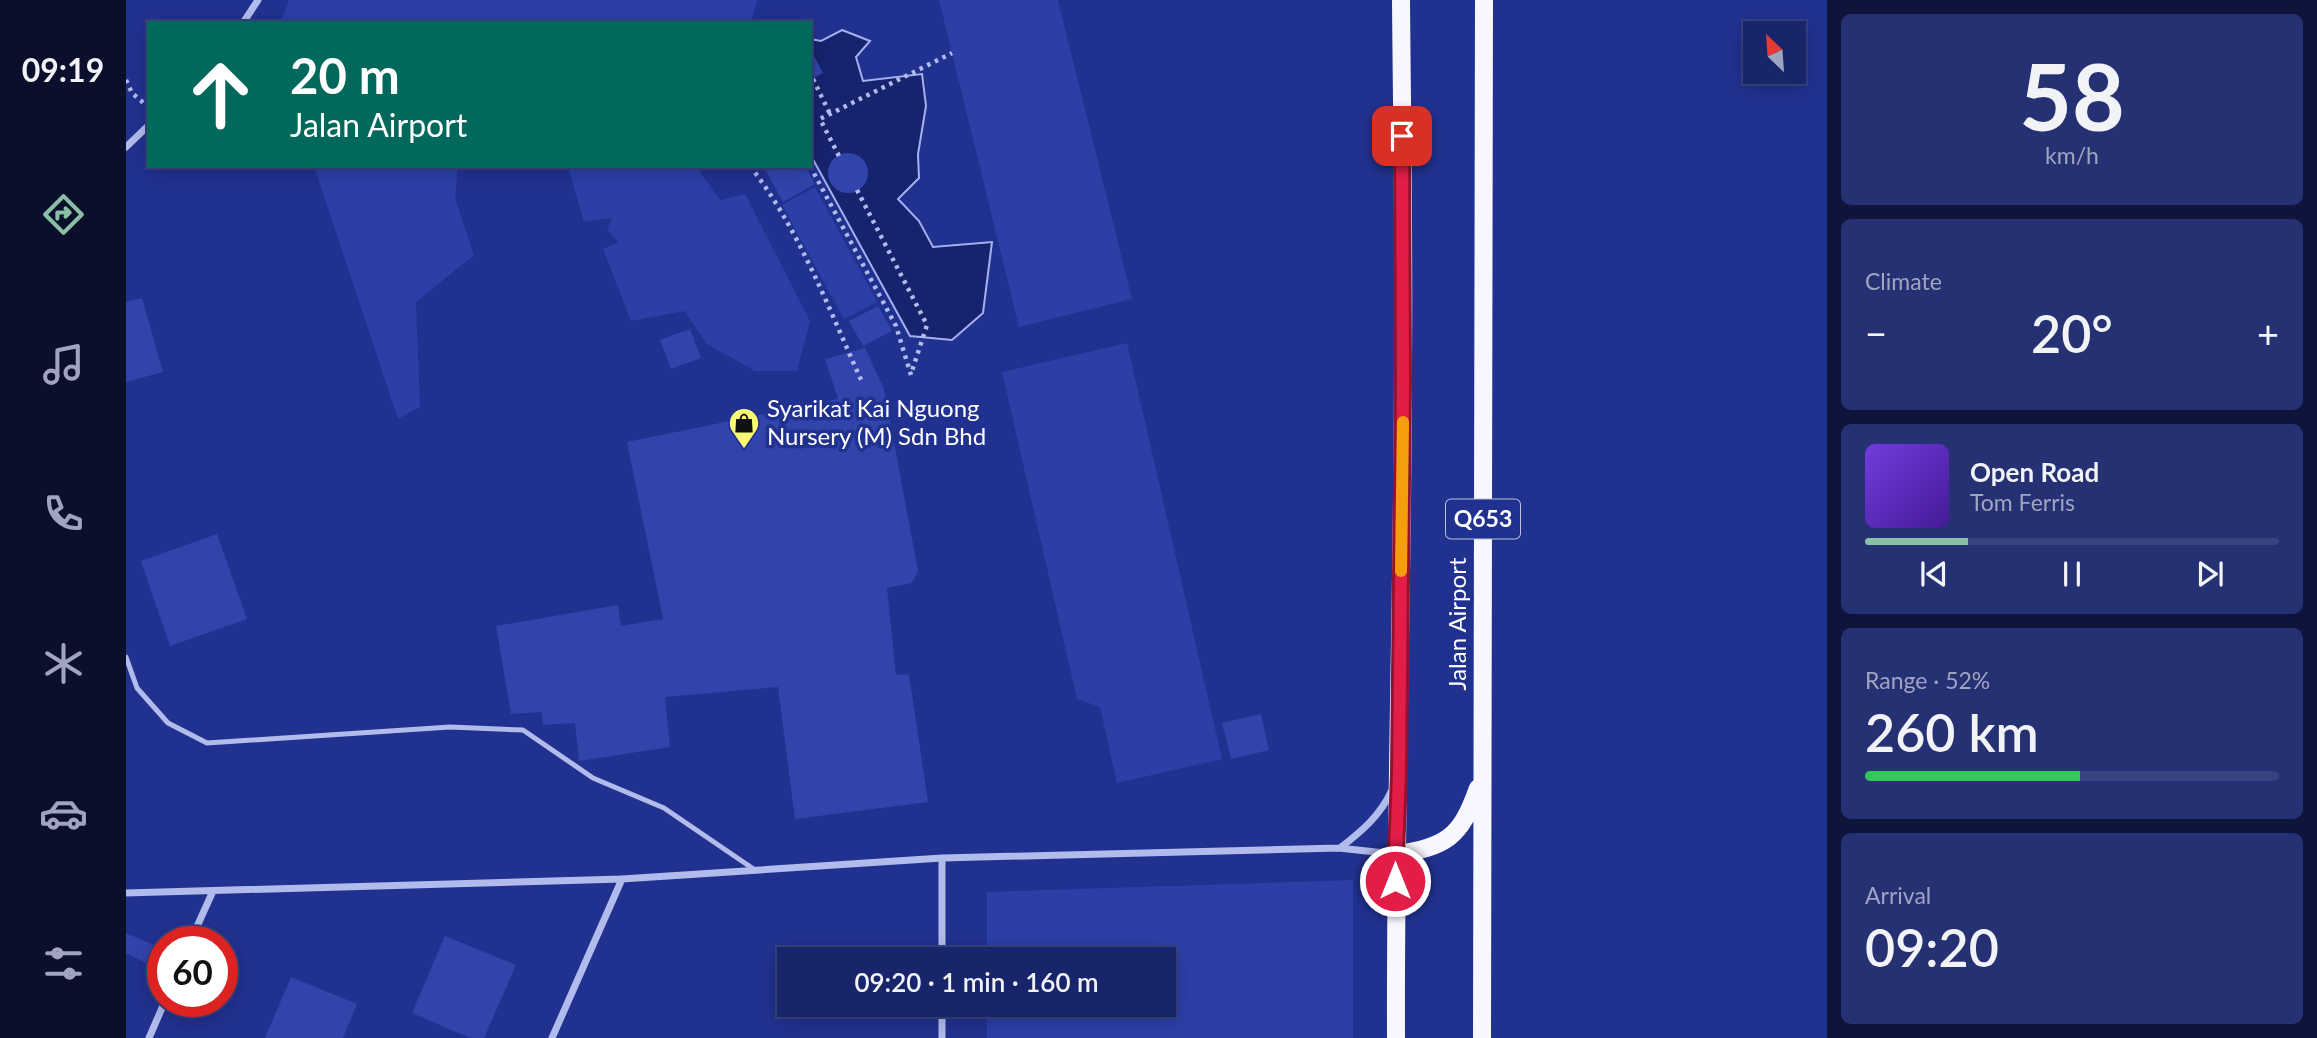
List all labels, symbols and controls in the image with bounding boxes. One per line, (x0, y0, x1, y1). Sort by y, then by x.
north arrow (1743, 21, 1806, 84)
map controls (1743, 21, 1806, 84)
text: 58 (2019, 41, 2125, 150)
text: 20 m (290, 46, 400, 104)
icon: ahead (175, 49, 266, 140)
text: 09:19 (22, 50, 104, 89)
text: Jalan Airport (290, 105, 467, 144)
pin (1372, 106, 1432, 166)
icon: arrive (1383, 117, 1421, 155)
text: km/h (2045, 141, 2099, 169)
icon: directions (39, 190, 88, 239)
text: Climate (1865, 267, 1942, 295)
text: 20° (2031, 302, 2113, 364)
text: − (1865, 310, 1887, 356)
text: + (2257, 310, 2279, 356)
icon: music (39, 340, 88, 389)
place label: Syarikat Kai Nguong Nursery (M) Sdn Bhd (767, 393, 986, 450)
shop icon: Syarikat Kai Nguong Nursery (M) Sdn Bhd (727, 406, 761, 450)
text: Open Road (1970, 456, 2099, 488)
text: Tom Ferris (1970, 488, 2075, 516)
icon: phone (39, 489, 88, 538)
road number: Q653 (1446, 499, 1520, 538)
icon: previous (1915, 555, 1953, 593)
icon: pause (2053, 555, 2091, 593)
icon: next (2191, 555, 2229, 593)
street label: Jalan Airport (1442, 557, 1471, 691)
icon: climate (39, 639, 88, 688)
text: Range · 52% (1865, 666, 1990, 694)
text: 260 km (1865, 701, 2039, 763)
icon: car (39, 789, 88, 838)
position arrow (1358, 844, 1432, 918)
text: Arrival (1865, 881, 1931, 909)
text: 09:20 (1865, 916, 1999, 978)
speed limit sign: 60 (147, 926, 238, 1017)
icon: filters (39, 939, 88, 988)
text: 09:20 · 1 min · 160 m (854, 966, 1099, 998)

